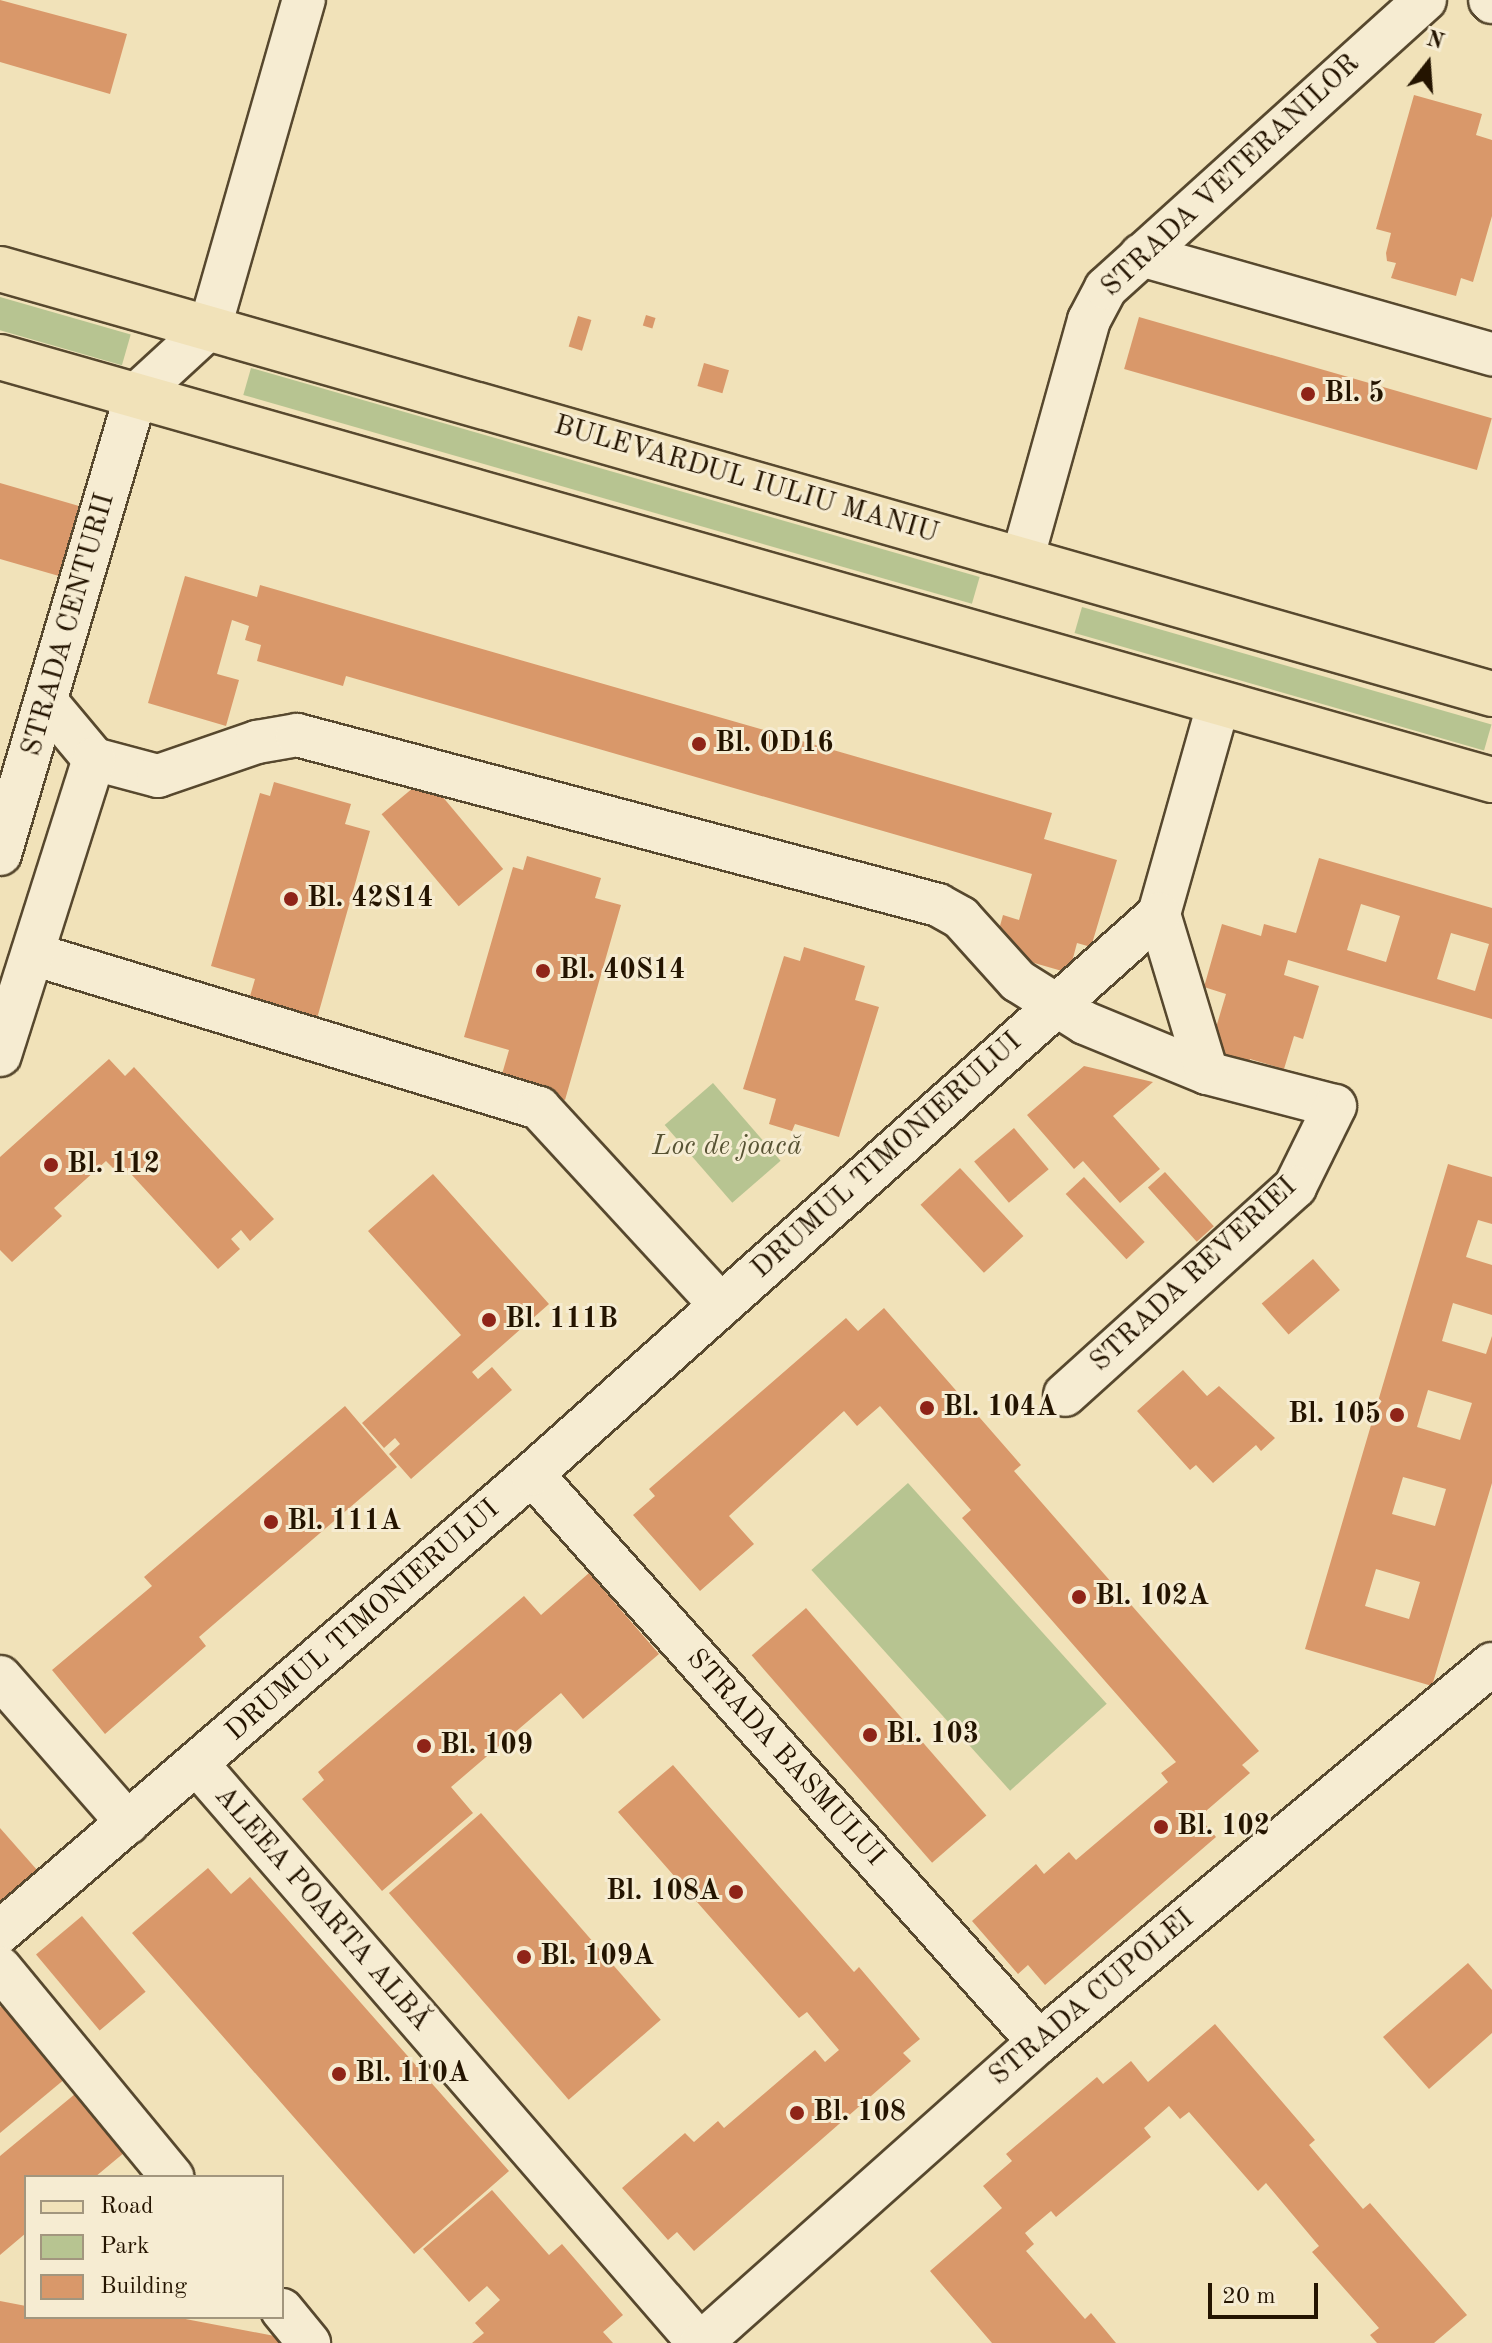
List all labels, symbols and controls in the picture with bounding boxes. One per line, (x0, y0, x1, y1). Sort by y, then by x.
north arrow (1388, 24, 1468, 104)
text: N (1424, 28, 1446, 54)
street label: STRADA VETERANILOR (1095, 48, 1367, 304)
place label: Bl. 5 (1324, 377, 1384, 411)
marker: Bl. 5 (1299, 385, 1317, 403)
street label: BULEVARDUL IULIU MANIU (550, 409, 942, 551)
street label: STRADA CENTURII (15, 490, 123, 760)
place label: Bl. OD16 (715, 727, 834, 761)
marker: Bl. OD16 (690, 735, 708, 753)
place label: Bl. 42S14 (307, 882, 434, 916)
marker: Bl. 42S14 (282, 890, 300, 908)
place label: Bl. 40S14 (559, 954, 686, 988)
marker: Bl. 40S14 (534, 962, 552, 980)
street label: DRUMUL TIMONIERULUI (745, 1026, 1029, 1286)
park label: Loc de joacă (652, 1130, 802, 1164)
place label: Bl. 112 (67, 1148, 160, 1182)
marker: Bl. 112 (42, 1156, 60, 1174)
street label: STRADA REVERIEI (1084, 1171, 1304, 1379)
place label: Bl. 111B (505, 1303, 618, 1337)
marker: Bl. 111B (480, 1311, 498, 1329)
place label: Bl. 104A (943, 1391, 1057, 1425)
place label: Bl. 105 (1288, 1398, 1381, 1432)
marker: Bl. 104A (918, 1399, 936, 1417)
marker: Bl. 105 (1388, 1406, 1406, 1424)
street label: DRUMUL TIMONIERULUI (219, 1493, 507, 1749)
place label: Bl. 111A (287, 1505, 401, 1539)
marker: Bl. 111A (262, 1513, 280, 1531)
place label: Bl. 102A (1095, 1580, 1209, 1614)
marker: Bl. 102A (1070, 1588, 1088, 1606)
street label: STRADA BASMULUI (679, 1643, 891, 1873)
place label: Bl. 103 (886, 1718, 979, 1752)
marker: Bl. 103 (861, 1726, 879, 1744)
place label: Bl. 109 (440, 1729, 533, 1763)
marker: Bl. 109 (415, 1737, 433, 1755)
street label: ALEEA POARTA ALBĂ (207, 1780, 437, 2038)
place label: Bl. 102 (1177, 1810, 1270, 1844)
marker: Bl. 102 (1152, 1818, 1170, 1836)
place label: Bl. 108A (606, 1875, 720, 1909)
marker: Bl. 108A (727, 1883, 745, 1901)
street label: STRADA CUPOLEI (983, 1903, 1201, 2093)
place label: Bl. 109A (540, 1940, 654, 1974)
marker: Bl. 109A (515, 1948, 533, 1966)
place label: Bl. 110A (355, 2057, 469, 2091)
marker: Bl. 110A (330, 2065, 348, 2083)
place label: Bl. 108 (813, 2096, 906, 2130)
marker: Bl. 108 (788, 2104, 806, 2122)
legend (24, 2175, 284, 2319)
text: Road (100, 2195, 153, 2219)
text: Park (100, 2235, 149, 2259)
scale bar (1212, 2267, 1322, 2317)
text: Building (100, 2275, 187, 2299)
text: 20 m (1222, 2285, 1276, 2309)

